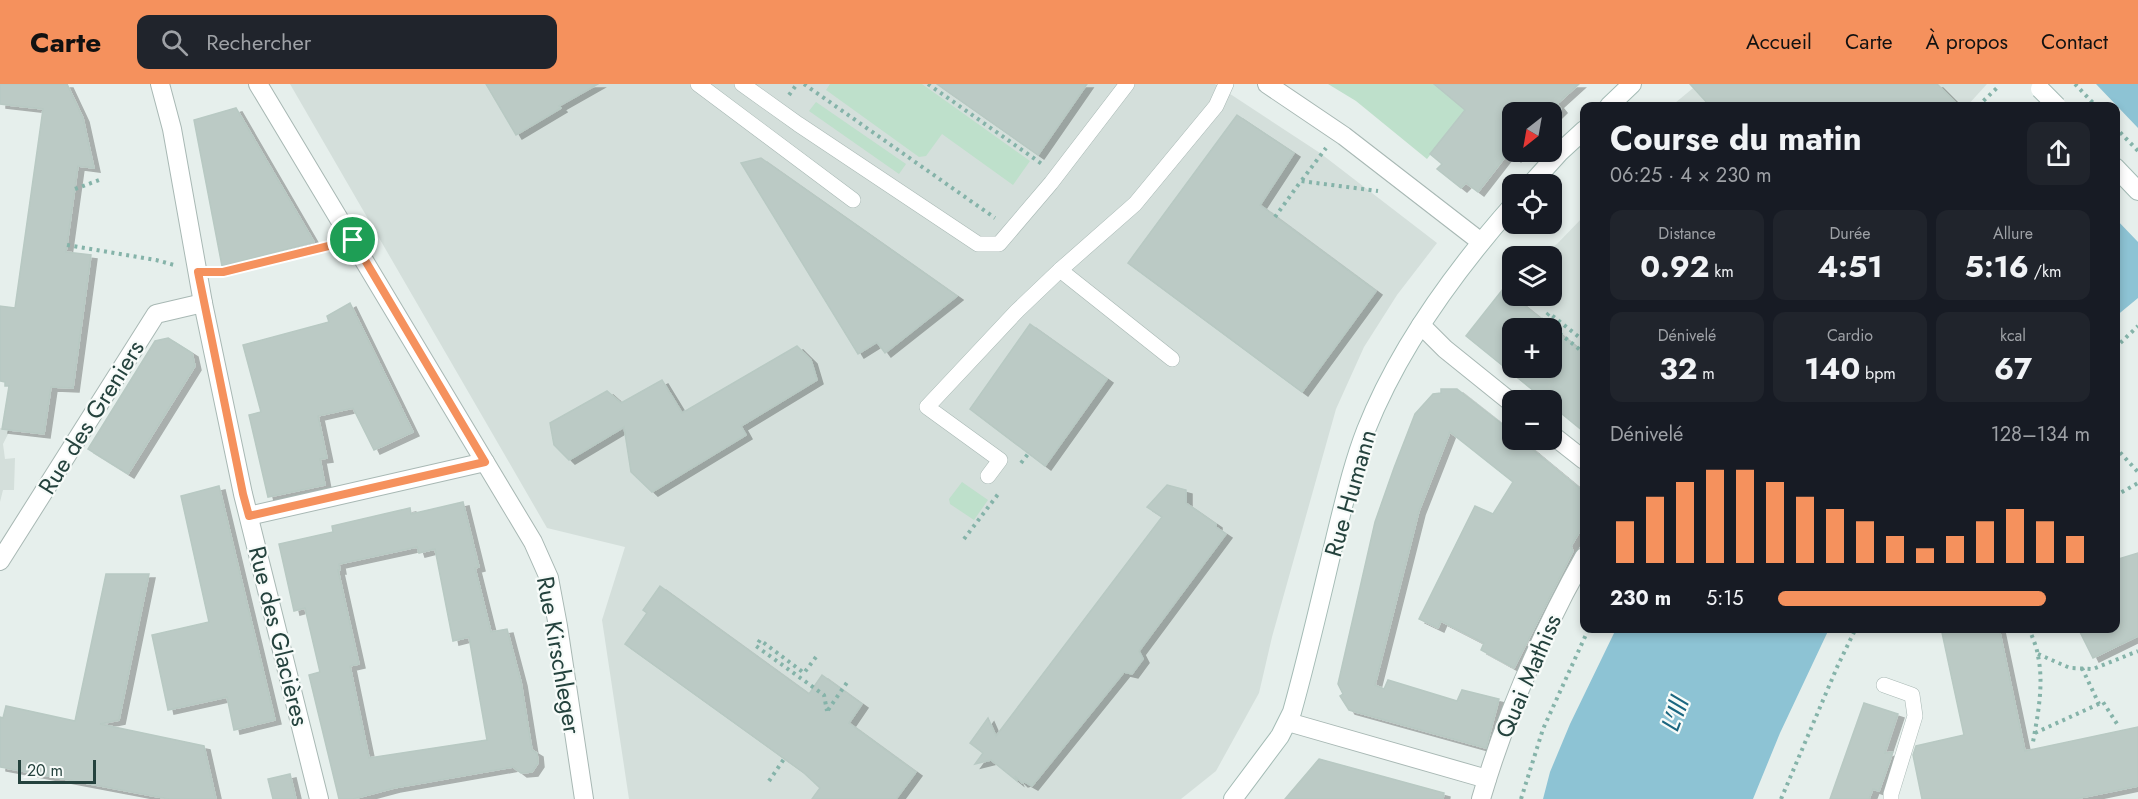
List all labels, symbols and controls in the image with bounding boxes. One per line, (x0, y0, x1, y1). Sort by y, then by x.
search box (137, 15, 557, 69)
text: Carte (30, 22, 101, 63)
icon: search (158, 26, 191, 59)
text: Rechercher (206, 26, 311, 58)
text: Accueil (1746, 27, 1812, 57)
text: Carte (1845, 27, 1893, 57)
text: À propos (1926, 27, 2008, 57)
text: Contact (2041, 27, 2108, 57)
north arrow (1502, 102, 1562, 162)
map controls (1502, 102, 1562, 450)
text: Course du matin (1610, 115, 1862, 162)
button: share (2027, 122, 2090, 185)
text: 06:25 · 4 × 230 m (1610, 161, 1772, 190)
button: locate (1502, 174, 1562, 234)
pin (327, 214, 378, 265)
text: Distance (1658, 222, 1716, 245)
text: Durée (1829, 222, 1871, 245)
text: Allure (1993, 222, 2033, 245)
icon: arrive (336, 223, 369, 256)
text: 0.92 (1640, 245, 1709, 288)
text: 4:51 (1817, 245, 1883, 288)
text: 5:16 (1965, 245, 2029, 288)
button: layers (1502, 246, 1562, 306)
text: km (1709, 260, 1734, 283)
text: /km (2029, 260, 2061, 283)
button: + (1502, 318, 1562, 378)
text: Dénivelé (1658, 324, 1716, 347)
text: Cardio (1827, 324, 1873, 347)
text: kcal (2000, 324, 2026, 347)
street label: Rue des Greniers (29, 333, 153, 501)
text: 32 (1659, 347, 1698, 390)
text: 140 (1804, 347, 1860, 390)
text: 67 (1994, 347, 2032, 390)
text: m (1698, 362, 1715, 385)
text: bpm (1860, 362, 1896, 385)
button: − (1502, 390, 1562, 450)
text: Dénivelé (1610, 420, 1683, 449)
text: 128–134 m (1991, 420, 2090, 449)
street label: Rue Humann (1315, 425, 1385, 561)
street label: Rue des Glacières (240, 542, 318, 730)
street label: Rue Kirschleger (528, 573, 590, 737)
text: 230 m (1610, 584, 1671, 613)
text: 5:15 (1706, 584, 1744, 613)
street label: Quai Mathiss (1486, 609, 1570, 743)
water label: L'Ill (1651, 690, 1699, 737)
scale bar (18, 757, 96, 784)
text: 20 m (27, 759, 63, 782)

